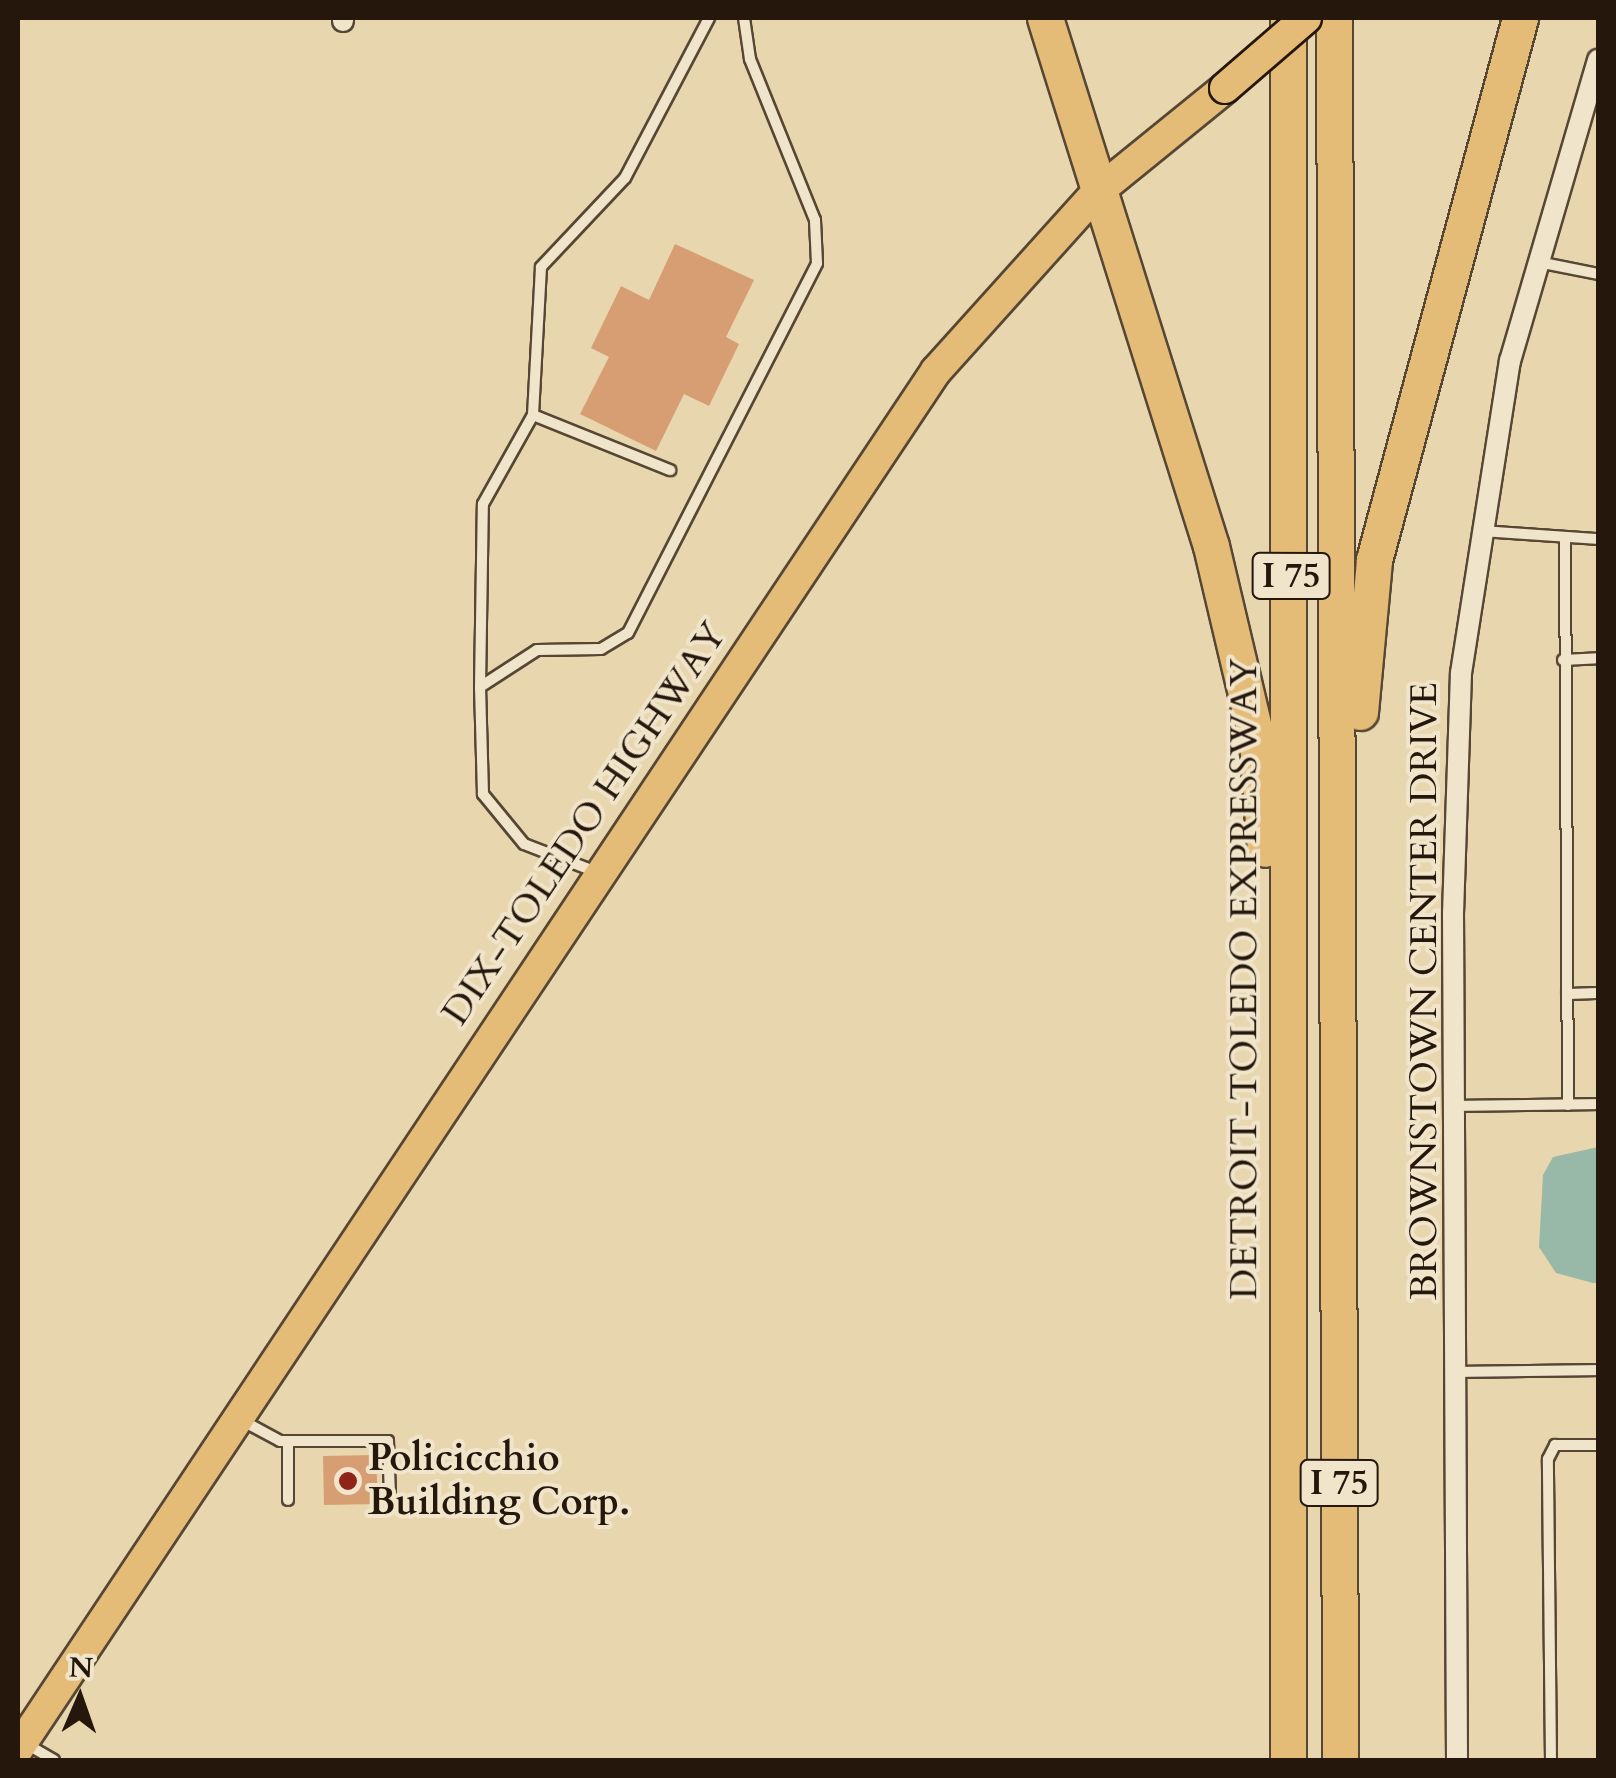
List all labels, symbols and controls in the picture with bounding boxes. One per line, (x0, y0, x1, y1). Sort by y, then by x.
road number: I 75 (1251, 546, 1331, 606)
street label: DIX-TOLEDO HIGHWAY (433, 614, 737, 1034)
street label: DETROIT-TOLEDO EXPRESSWAY (1222, 658, 1268, 1300)
street label: BROWNSTOWN CENTER DRIVE (1402, 682, 1448, 1300)
place label: Policicchio Building Corp. (368, 1436, 630, 1526)
road number: I 75 (1299, 1453, 1379, 1513)
marker: Policicchio Building Corp. (337, 1470, 359, 1492)
north arrow (30, 1648, 130, 1748)
text: N (68, 1649, 94, 1687)

